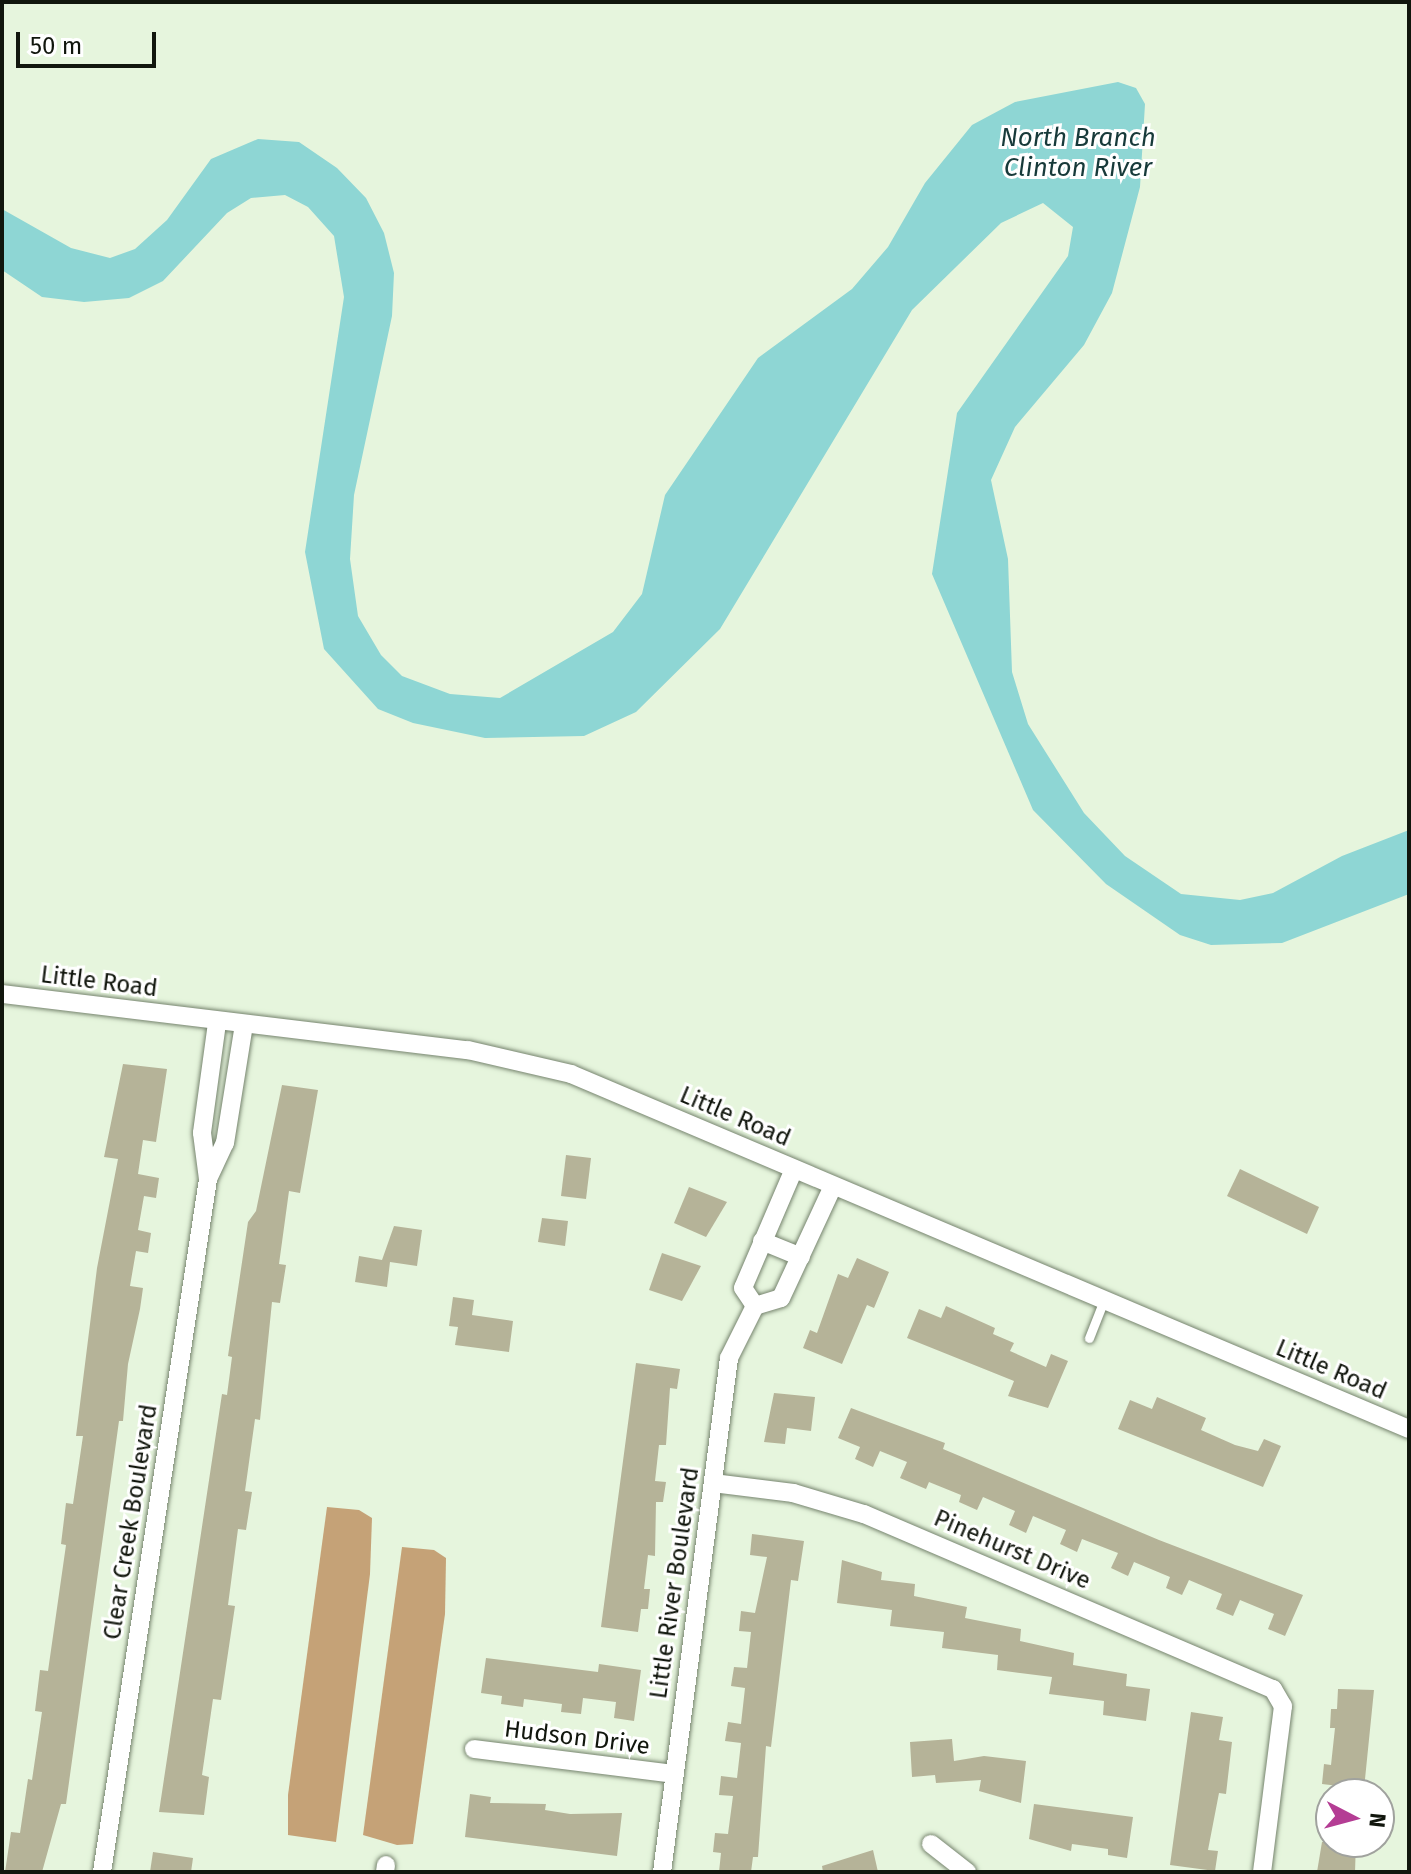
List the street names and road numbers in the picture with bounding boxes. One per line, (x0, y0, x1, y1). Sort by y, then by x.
street label: Little Road (39, 961, 159, 1003)
street label: Little Road (675, 1081, 795, 1153)
street label: Little Road (1271, 1334, 1391, 1406)
street label: Clear Creek Boulevard (98, 1402, 164, 1642)
street label: Little River Boulevard (644, 1465, 706, 1701)
street label: Pinehurst Drive (929, 1504, 1095, 1596)
street label: Hudson Drive (503, 1715, 651, 1761)

